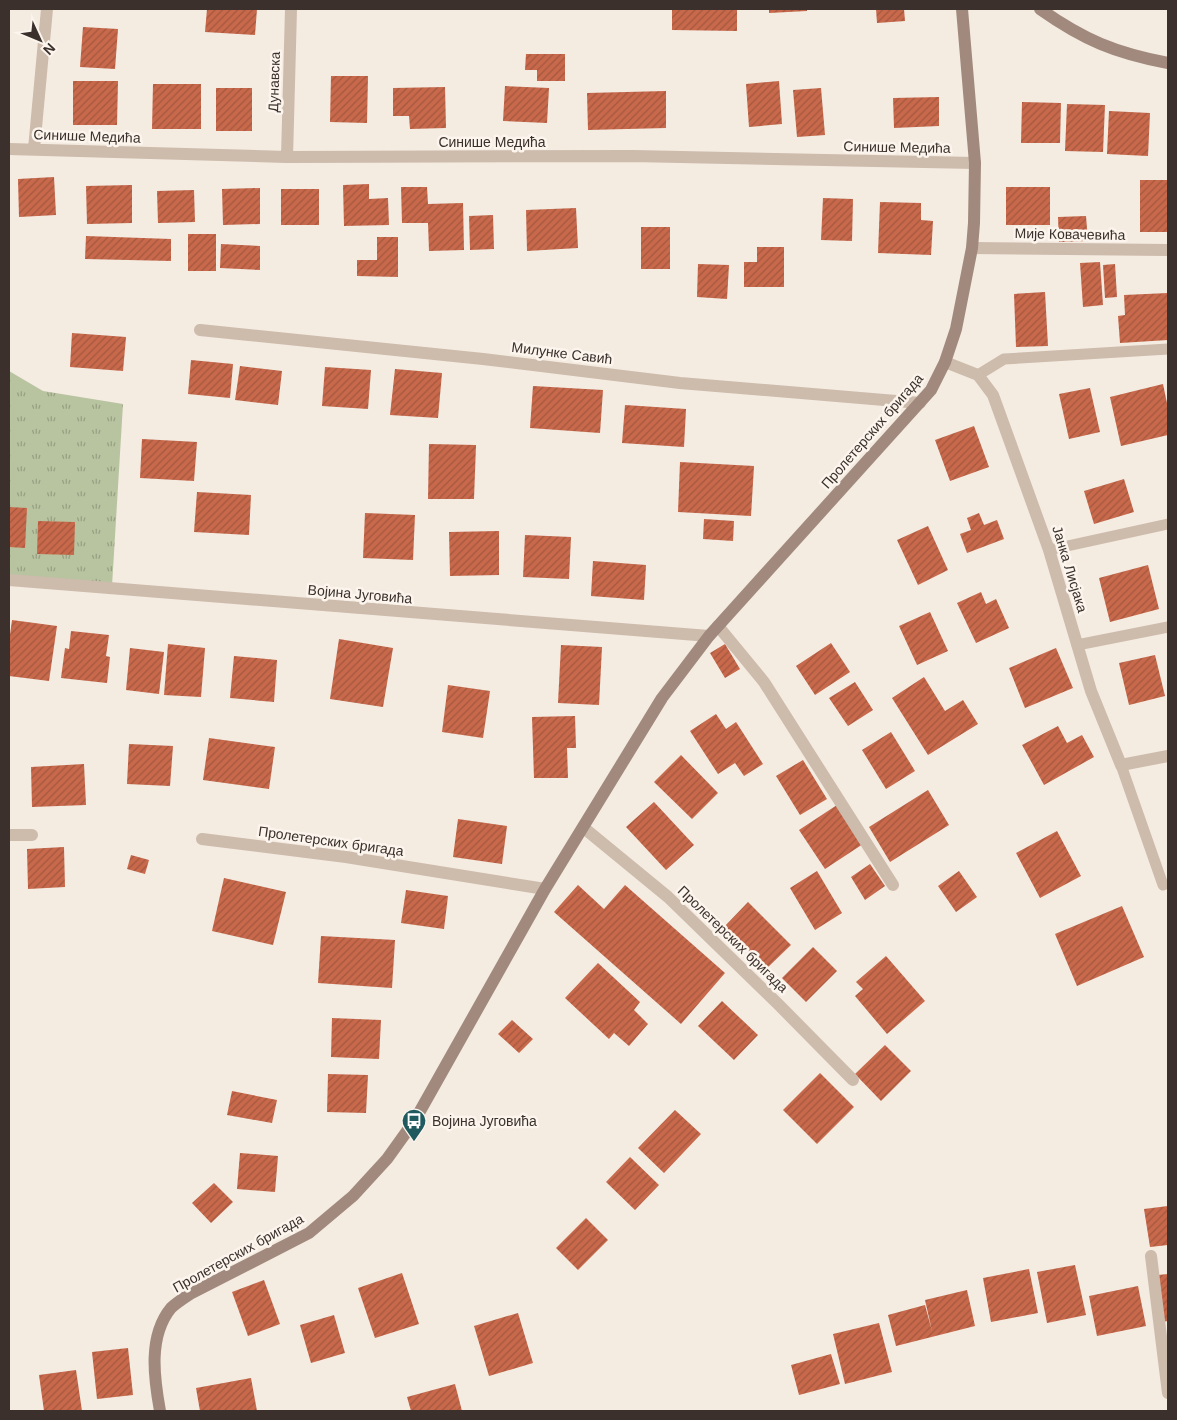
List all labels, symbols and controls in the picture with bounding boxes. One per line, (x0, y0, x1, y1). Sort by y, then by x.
north arrow (15, 15, 65, 65)
text: N (40, 40, 59, 58)
street label: Дунавска (265, 51, 283, 113)
street label: Синише Медића (33, 126, 141, 146)
street label: Синише Медића (438, 134, 546, 150)
street label: Синише Медића (843, 138, 951, 156)
street label: Мије Ковачевића (1014, 225, 1126, 243)
street label: Милунке Савић (511, 339, 613, 367)
street label: Пролетерских бригада (818, 370, 926, 492)
street label: Јанка Лисјака (1049, 524, 1091, 614)
street label: Војина Југовића (307, 581, 413, 607)
street label: Пролетерских бригада (257, 823, 405, 859)
street label: Пролетерских бригада (675, 882, 791, 996)
bus stop icon: Војина Југовића (401, 1108, 427, 1142)
place label: Војина Југовића (432, 1113, 537, 1129)
street label: Пролетерских бригада (170, 1210, 306, 1296)

